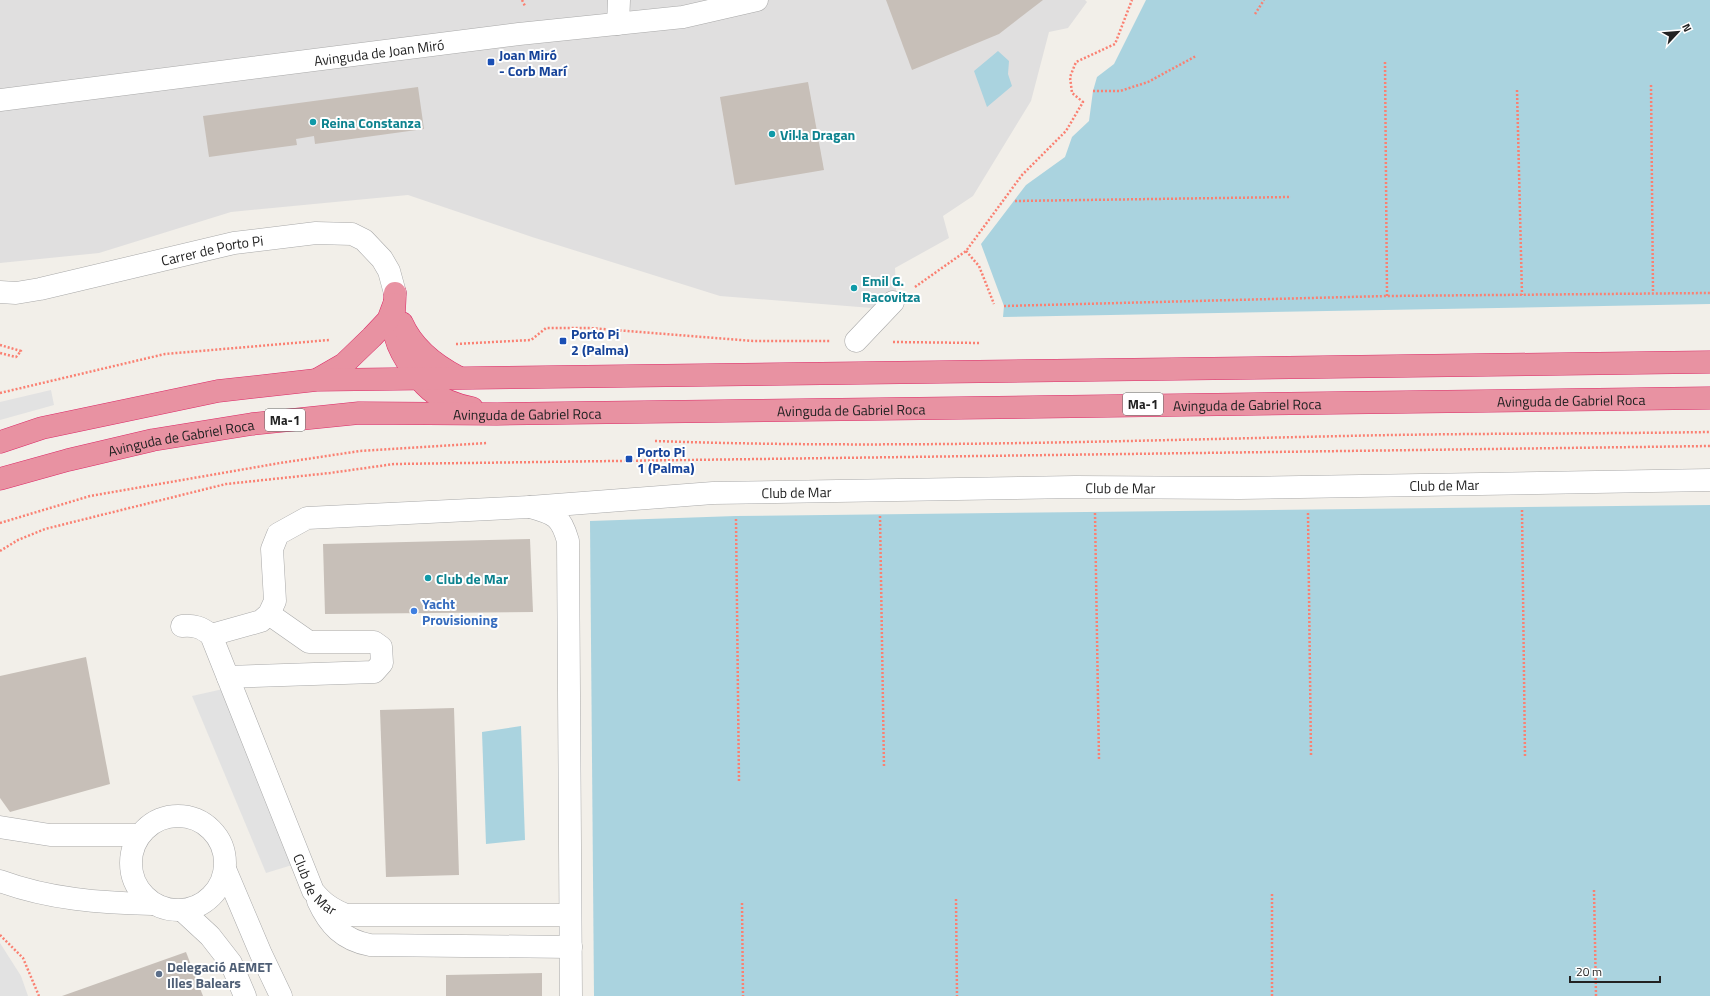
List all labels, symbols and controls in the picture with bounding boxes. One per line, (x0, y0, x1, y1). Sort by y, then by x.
north arrow (1658, 12, 1698, 52)
text: N (1678, 21, 1696, 35)
street label: Avinguda de Joan Miró (313, 33, 445, 70)
place label: Joan Miró - Corb Marí (499, 44, 568, 81)
marker: Joan Miró - Corb Marí (486, 57, 496, 67)
place label: Reina Constanza (321, 112, 421, 133)
marker: Reina Constanza (308, 117, 318, 127)
place label: Vil·la Dragan (780, 124, 855, 145)
marker: Vil·la Dragan (767, 129, 777, 139)
street label: Carrer de Porto Pi (159, 229, 264, 270)
place label: Emil G. Racovitza (862, 270, 921, 307)
marker: Emil G. Racovitza (849, 283, 859, 293)
place label: Porto Pi 2 (Palma) (571, 323, 629, 360)
marker: Porto Pi 2 (Palma) (558, 336, 568, 346)
street label: Avinguda de Gabriel Roca (1497, 388, 1646, 411)
road number: Ma-1 (1123, 393, 1163, 415)
street label: Avinguda de Gabriel Roca (1173, 393, 1322, 416)
street label: Avinguda de Gabriel Roca (777, 398, 926, 421)
street label: Avinguda de Gabriel Roca (453, 402, 602, 425)
road number: Ma-1 (265, 409, 305, 431)
street label: Avinguda de Gabriel Roca (106, 413, 256, 461)
place label: Porto Pi 1 (Palma) (637, 441, 695, 478)
marker: Porto Pi 1 (Palma) (624, 454, 634, 464)
street label: Club de Mar (1409, 473, 1480, 496)
street label: Club de Mar (1085, 477, 1156, 498)
street label: Club de Mar (761, 481, 832, 503)
place label: Club de Mar (436, 568, 508, 589)
marker: Club de Mar (423, 573, 433, 583)
place label: Yacht Provisioning (422, 593, 498, 630)
marker: Yacht Provisioning (409, 606, 419, 616)
street label: Club de Mar (288, 850, 341, 920)
place label: Delegació AEMET Illes Balears (167, 956, 273, 993)
scale bar (1570, 958, 1660, 984)
text: 20 m (1576, 962, 1602, 981)
marker: Delegació AEMET Illes Balears (154, 969, 164, 979)

